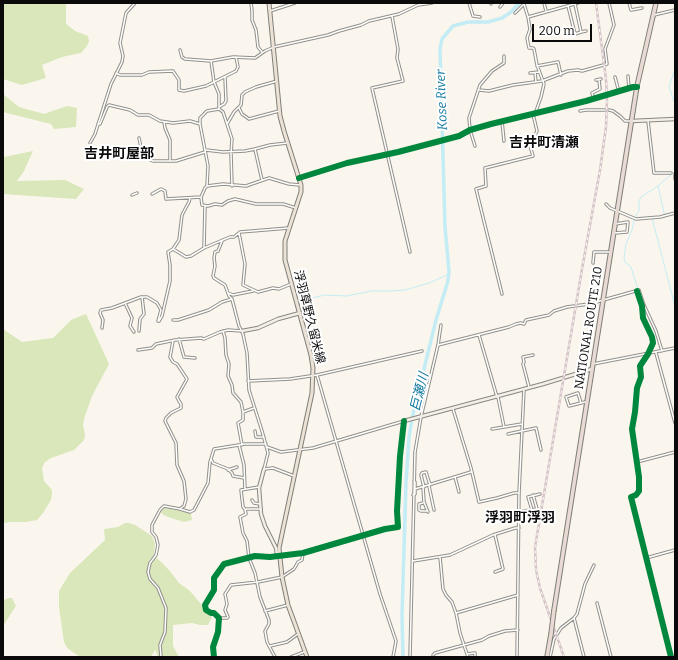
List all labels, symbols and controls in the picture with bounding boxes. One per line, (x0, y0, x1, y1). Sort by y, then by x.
scale bar (534, 16, 594, 42)
text: 200 m (539, 24, 575, 38)
water label: Kose River (433, 69, 451, 131)
district label: 吉井町清瀬 (509, 135, 579, 151)
district label: 吉井町屋部 (84, 146, 154, 162)
street label: NATIONAL ROUTE 210 (572, 266, 606, 390)
street label: 浮羽草野久留米線 (290, 269, 328, 365)
water label: 巨瀬川 (408, 371, 432, 413)
district label: 浮羽町浮羽 (485, 510, 555, 526)

